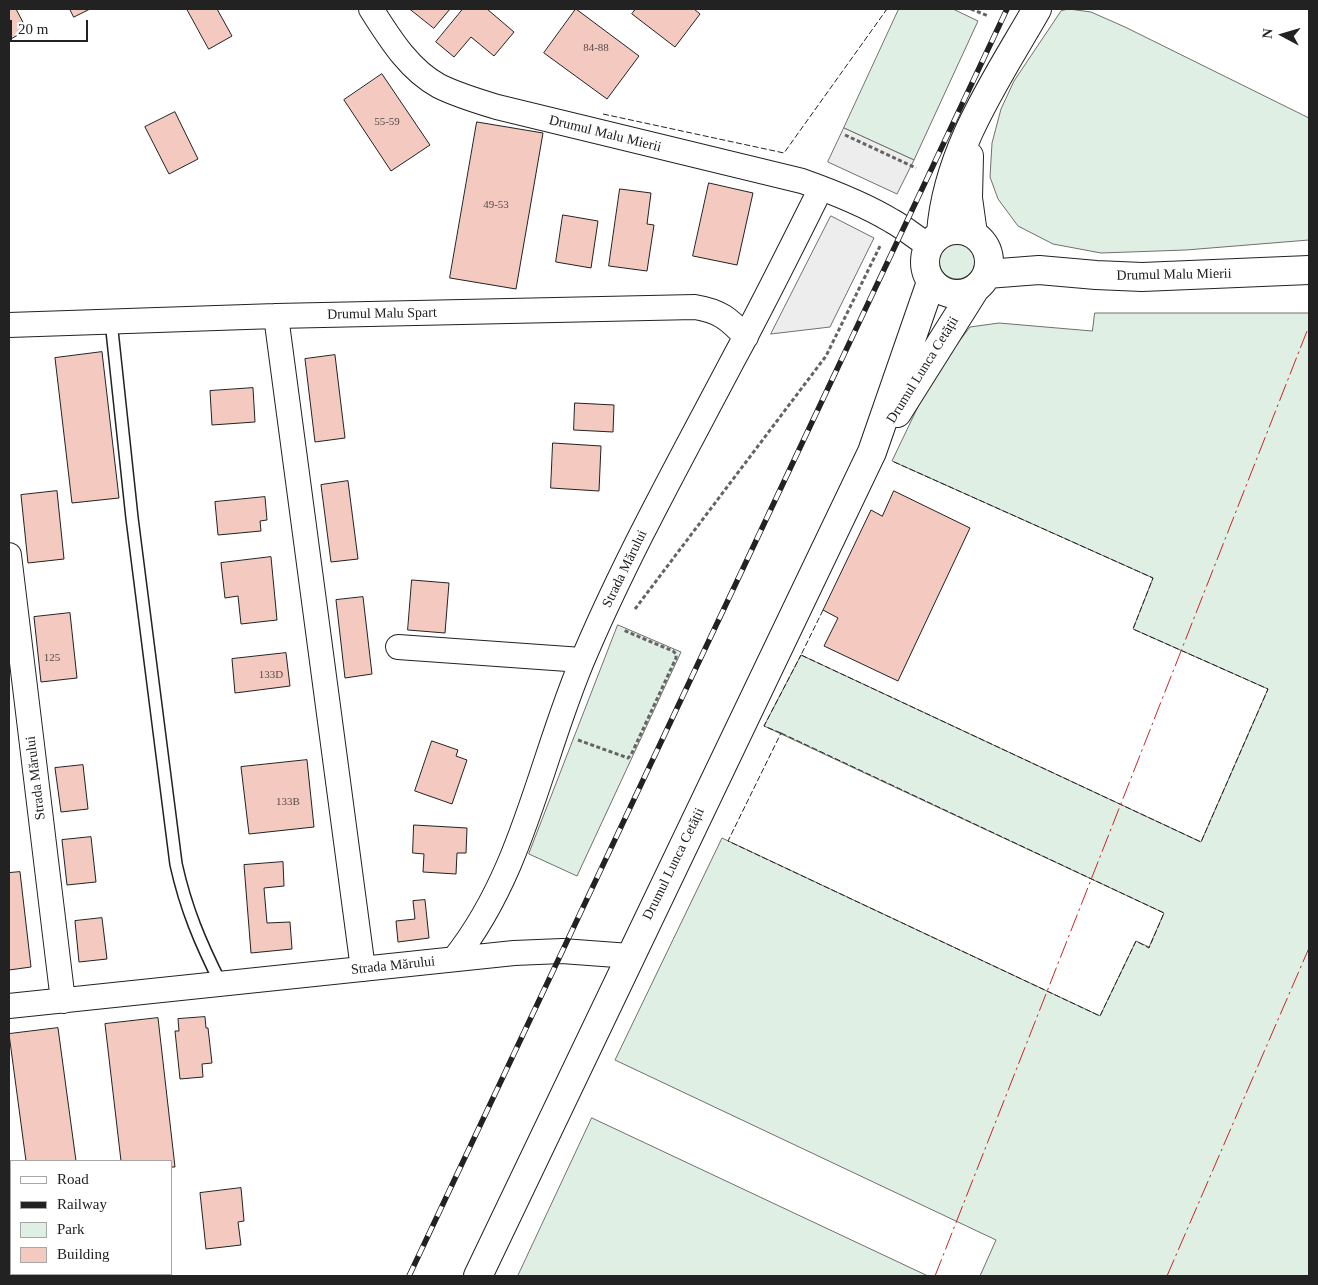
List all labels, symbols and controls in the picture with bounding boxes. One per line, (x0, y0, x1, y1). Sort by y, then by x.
scale bar (12, 10, 90, 42)
north arrow (1258, 10, 1308, 60)
text: 20 m (18, 21, 48, 37)
text: N (1260, 28, 1276, 39)
house number: 84-88 (583, 41, 609, 55)
street label: Drumul Malu Mierii (547, 112, 663, 156)
house number: 55-59 (374, 115, 400, 129)
house number: 49-53 (483, 198, 509, 212)
street label: Drumul Malu Mierii (1116, 266, 1232, 284)
street label: Drumul Malu Spart (327, 305, 437, 323)
street label: Drumul Lunca Cetății (883, 313, 963, 427)
street label: Strada Mărului (599, 527, 651, 611)
house number: 125 (44, 651, 60, 665)
house number: 133D (259, 668, 283, 682)
street label: Strada Mărului (23, 735, 49, 821)
house number: 133B (276, 795, 300, 809)
street label: Drumul Lunca Cetății (640, 805, 708, 923)
street label: Strada Mărului (350, 953, 436, 979)
legend (10, 1160, 172, 1275)
text: Road (57, 1171, 89, 1187)
text: Railway (57, 1196, 107, 1212)
text: Park (57, 1221, 85, 1237)
text: Building (57, 1246, 110, 1262)

